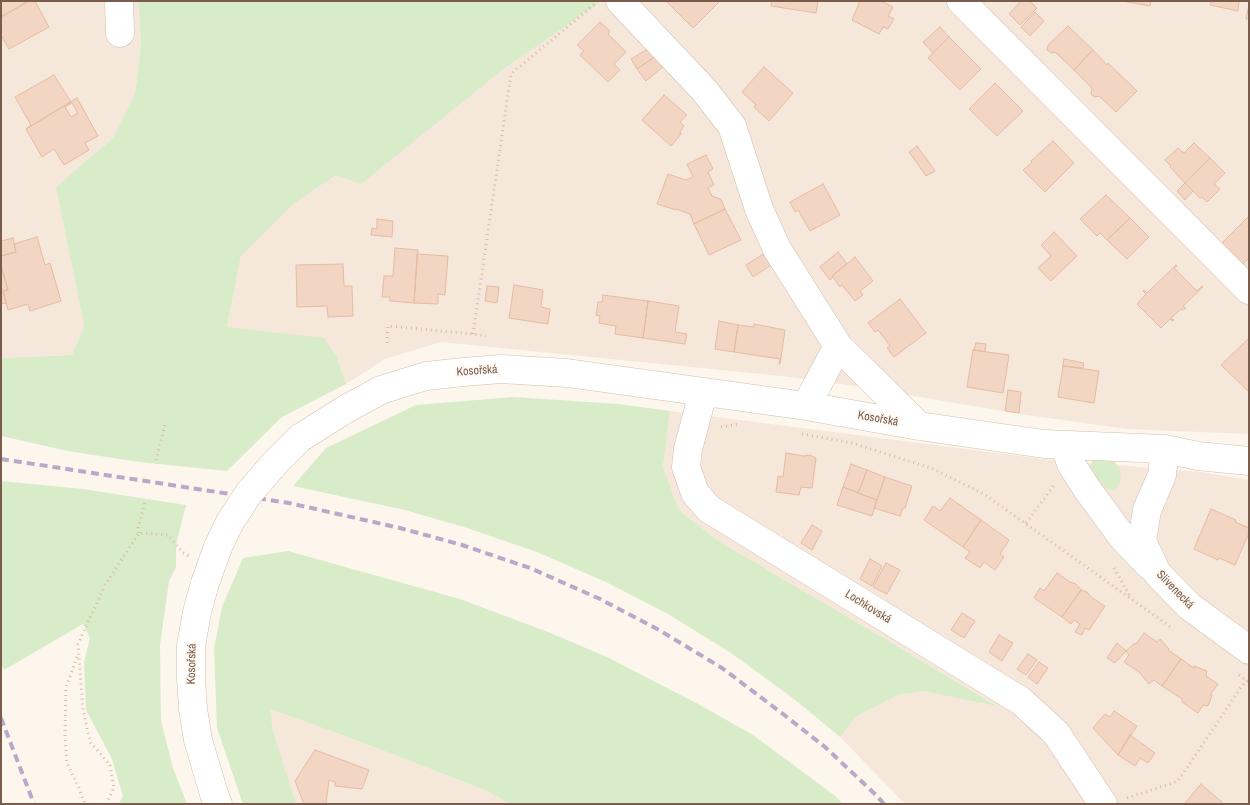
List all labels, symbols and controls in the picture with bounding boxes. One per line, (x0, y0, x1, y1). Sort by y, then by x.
street label: Kosořská (456, 362, 498, 380)
street label: Kosořská (857, 408, 899, 430)
street label: Slivenecká (1153, 568, 1197, 612)
street label: Lochkovská (842, 587, 894, 627)
street label: Kosořská (184, 643, 200, 685)

